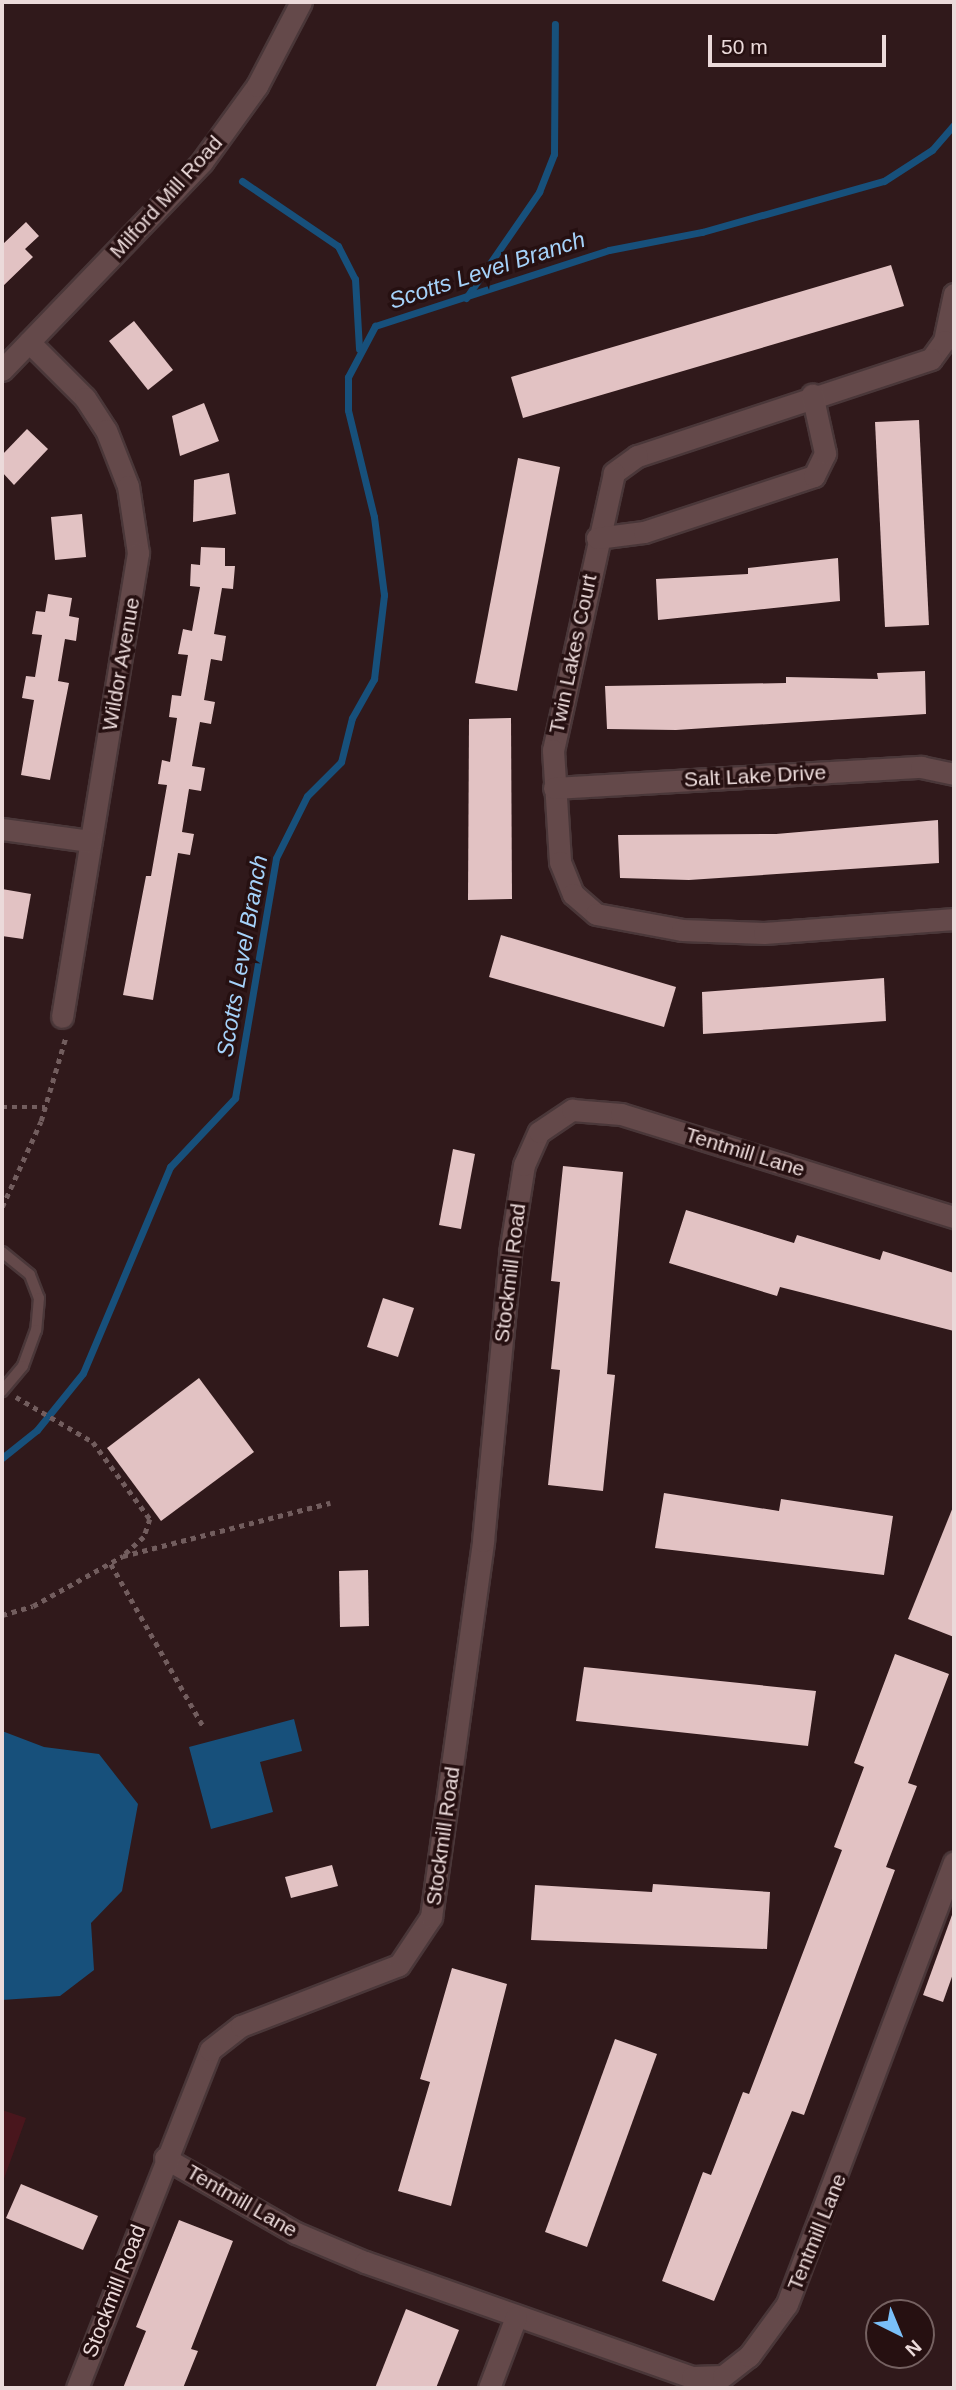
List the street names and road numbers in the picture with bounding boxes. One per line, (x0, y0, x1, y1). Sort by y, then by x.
street label: Milford Mill Road (104, 130, 228, 264)
street label: Twin Lakes Court (544, 572, 602, 736)
street label: Wildor Avenue (97, 595, 145, 733)
street label: Salt Lake Drive (683, 760, 827, 792)
street label: Tentmill Lane (682, 1122, 808, 1182)
street label: Stockmill Road (489, 1202, 531, 1344)
street label: Stockmill Road (421, 1765, 465, 1907)
street label: Tentmill Lane (182, 2159, 302, 2243)
street label: Tentmill Lane (782, 2170, 852, 2294)
street label: Stockmill Road (77, 2221, 151, 2361)

